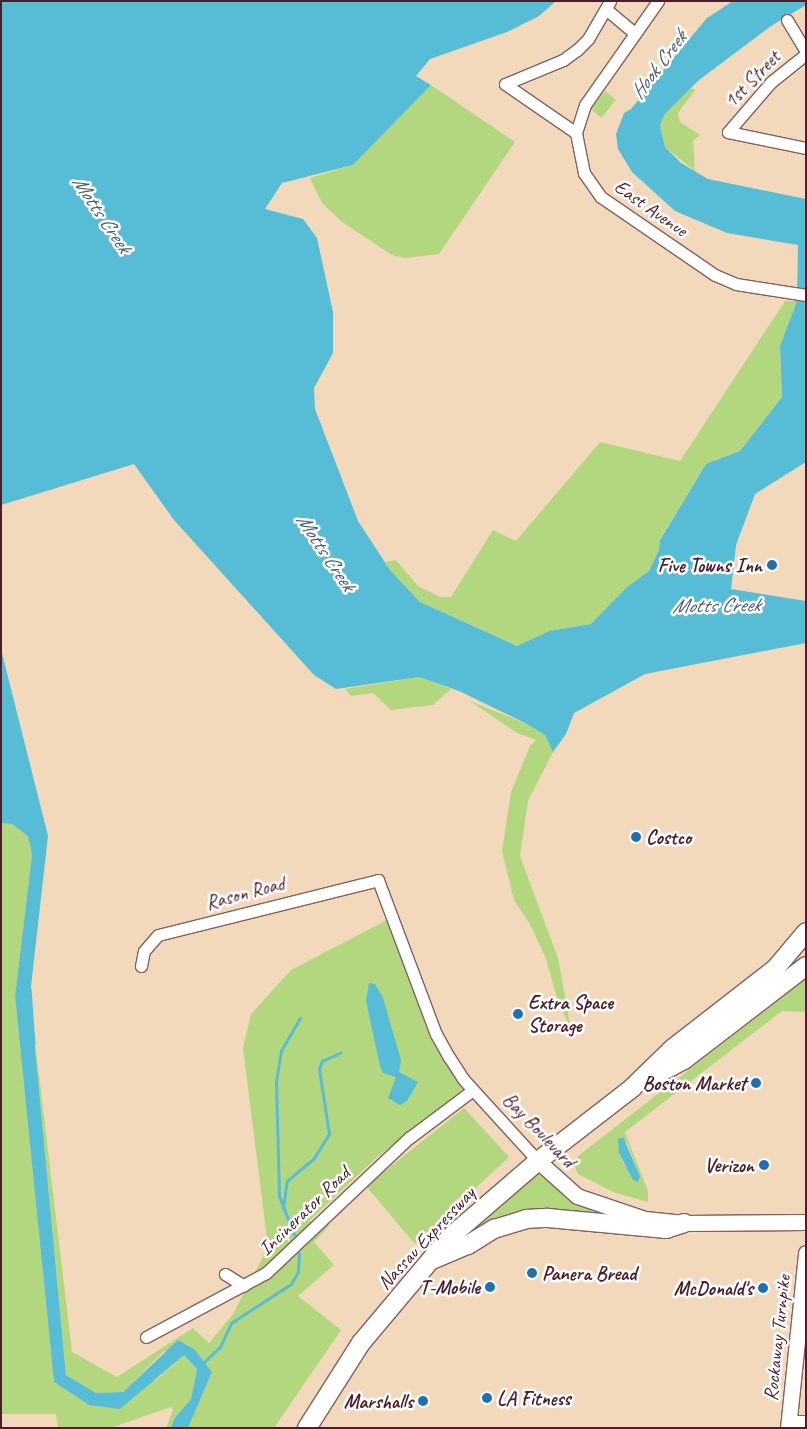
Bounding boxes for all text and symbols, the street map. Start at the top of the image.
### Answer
water label: Hook Creek [624,26,692,104]
street label: 1st Street [719,45,785,113]
water label: Motts Creek [67,171,137,257]
street label: East Avenue [610,174,692,242]
water label: Motts Creek [291,509,361,595]
place label: Five Towns Inn [658,553,762,577]
marker: Five Towns Inn [766,559,778,571]
water label: Motts Creek [672,592,760,618]
place label: Costco [646,825,691,849]
marker: Costco [630,831,642,843]
street label: Rason Road [203,871,287,915]
place label: Extra Space Storage [528,990,614,1037]
marker: Extra Space Storage [512,1008,524,1020]
place label: Boston Market [642,1071,746,1095]
marker: Boston Market [750,1077,762,1089]
street label: Bay Boulevard [497,1087,581,1173]
place label: Verizon [704,1153,754,1177]
marker: Verizon [758,1159,770,1171]
street label: Incinerator Road [253,1162,355,1260]
street label: Nassau Expressway [372,1181,480,1295]
place label: Panera Bread [542,1261,636,1285]
marker: Panera Bread [526,1267,538,1279]
street label: Rockaway Turnpike [758,1274,796,1402]
place label: T-Mobile [419,1275,480,1299]
place label: McDonald's [674,1276,753,1300]
marker: T-Mobile [484,1281,496,1293]
marker: McDonald's [757,1282,769,1294]
place label: LA Fitness [497,1386,570,1410]
place label: Marshalls [344,1389,413,1413]
marker: LA Fitness [481,1392,493,1404]
marker: Marshalls [417,1395,429,1407]

